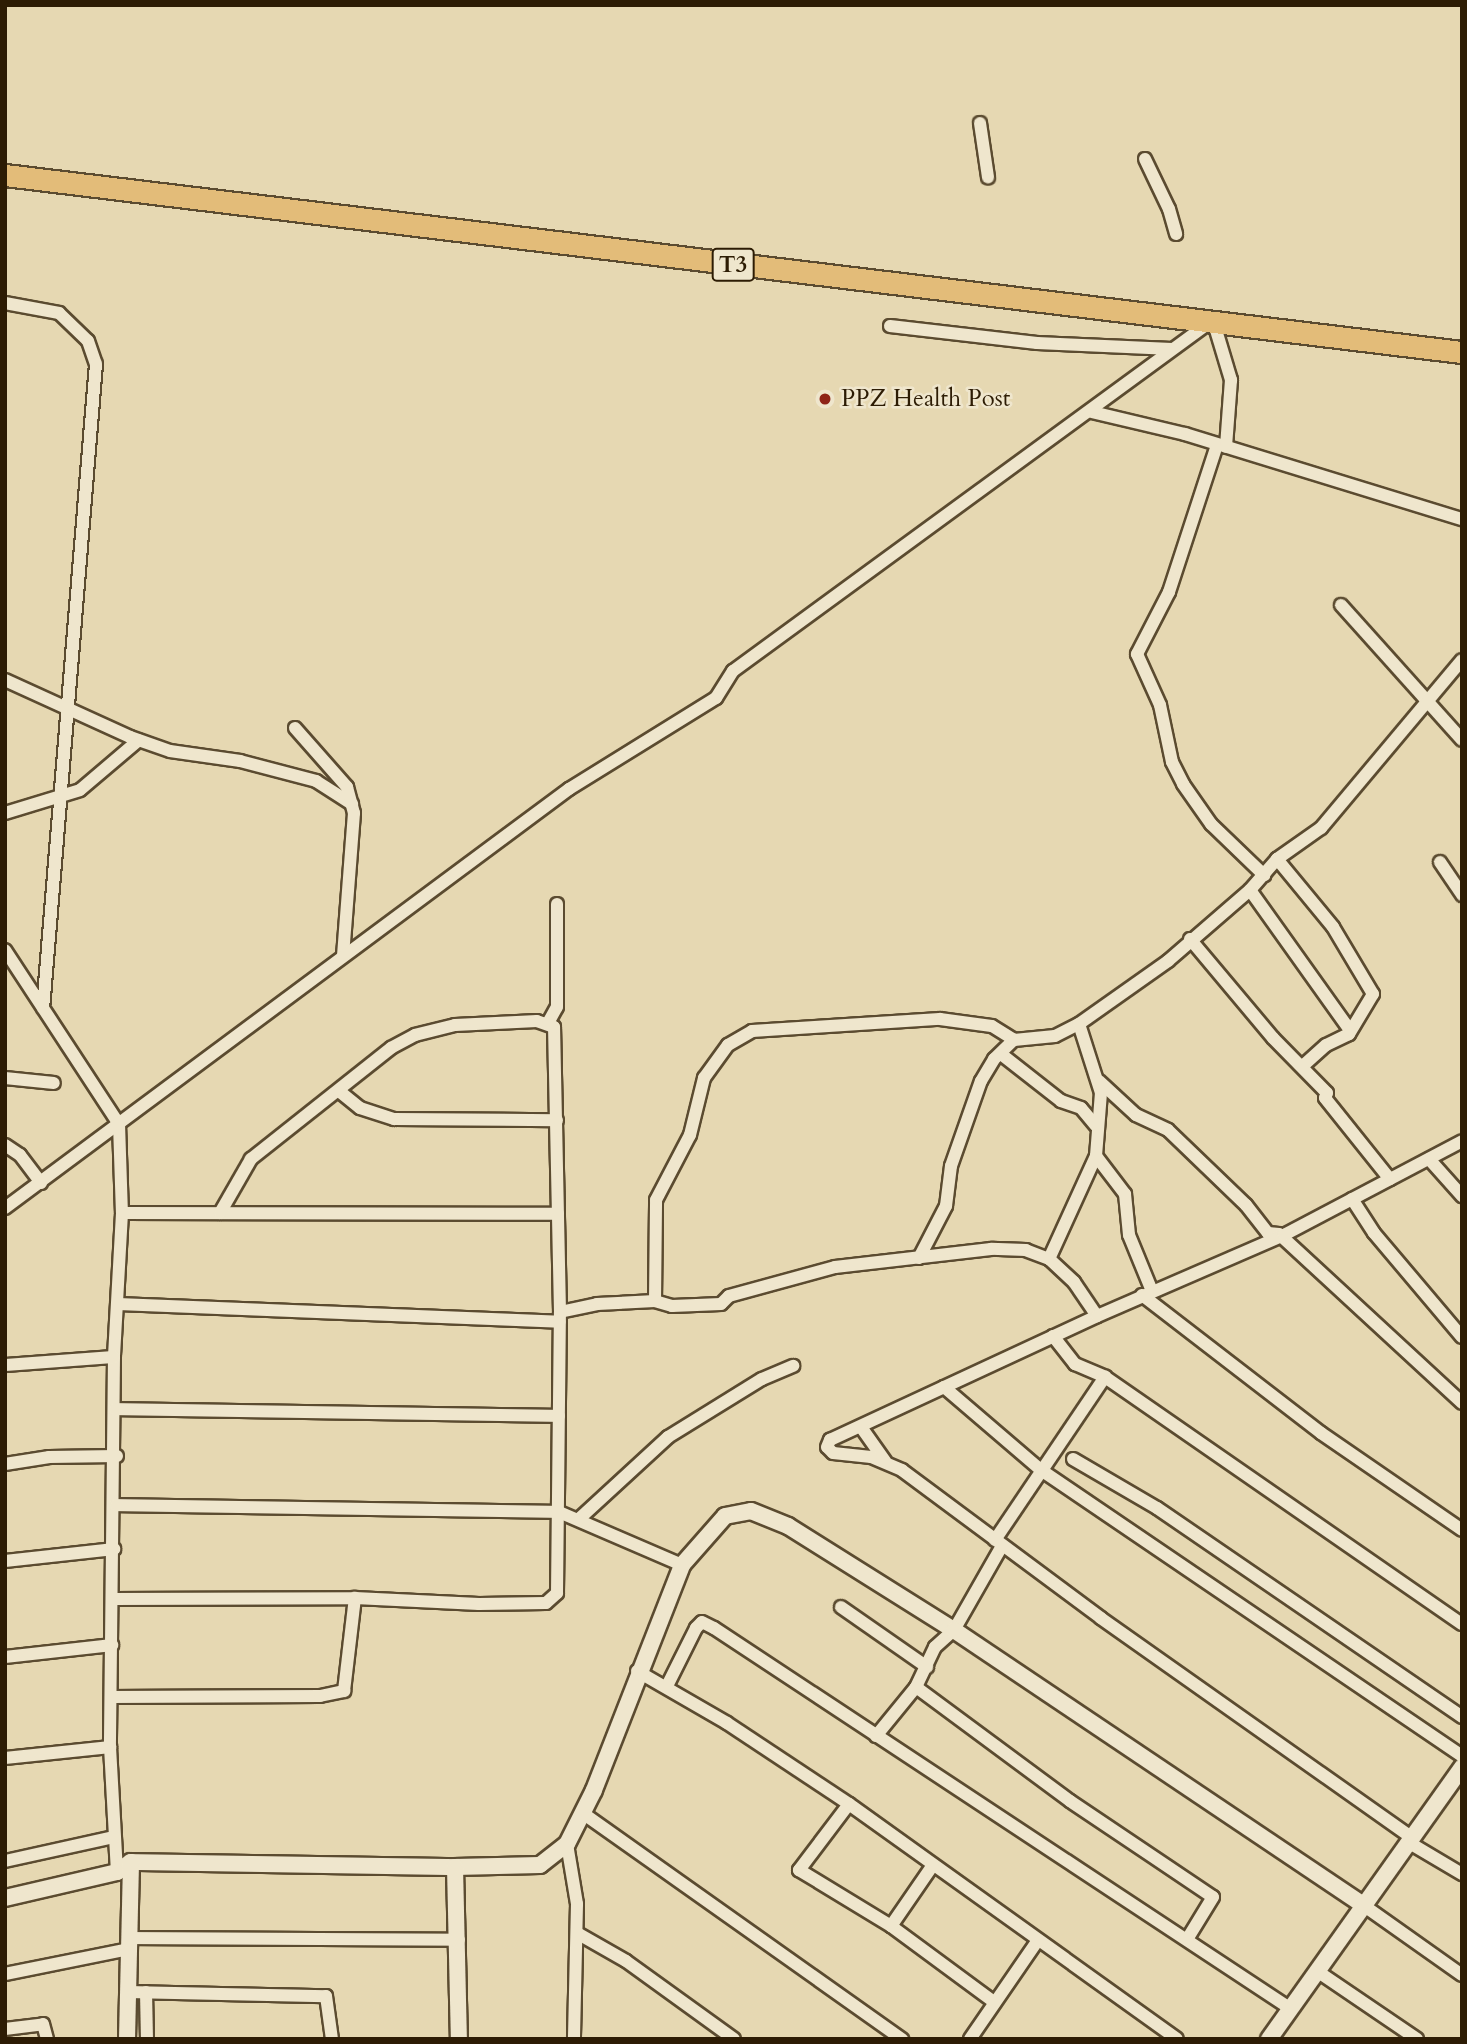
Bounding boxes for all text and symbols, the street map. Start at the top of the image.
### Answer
road number: T3 [710,246,756,284]
place label: PPZ Health Post [841,385,1010,413]
marker: PPZ Health Post [815,389,835,409]

